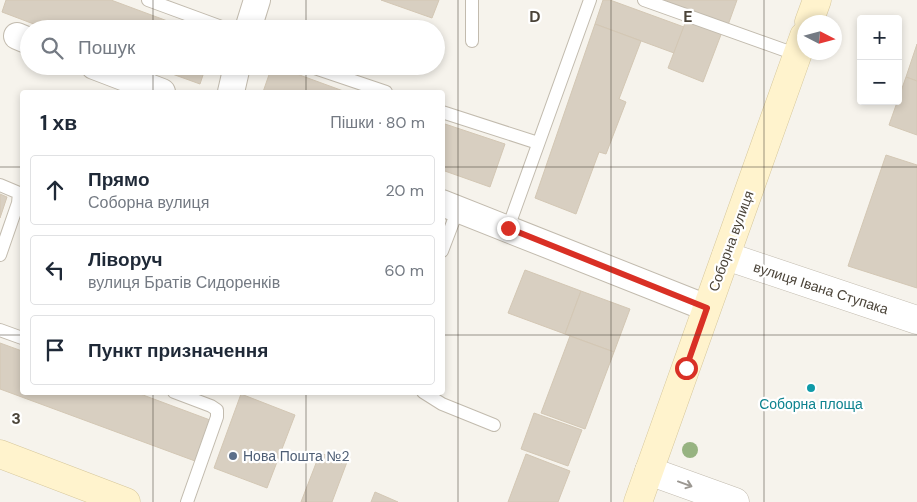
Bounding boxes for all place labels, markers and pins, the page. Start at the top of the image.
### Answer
marker: Соборна площа [805,382,817,394]
place label: Соборна площа [759,395,863,413]
place label: Нова Пошта №2 [243,447,350,465]
marker: Нова Пошта №2 [227,450,239,462]

